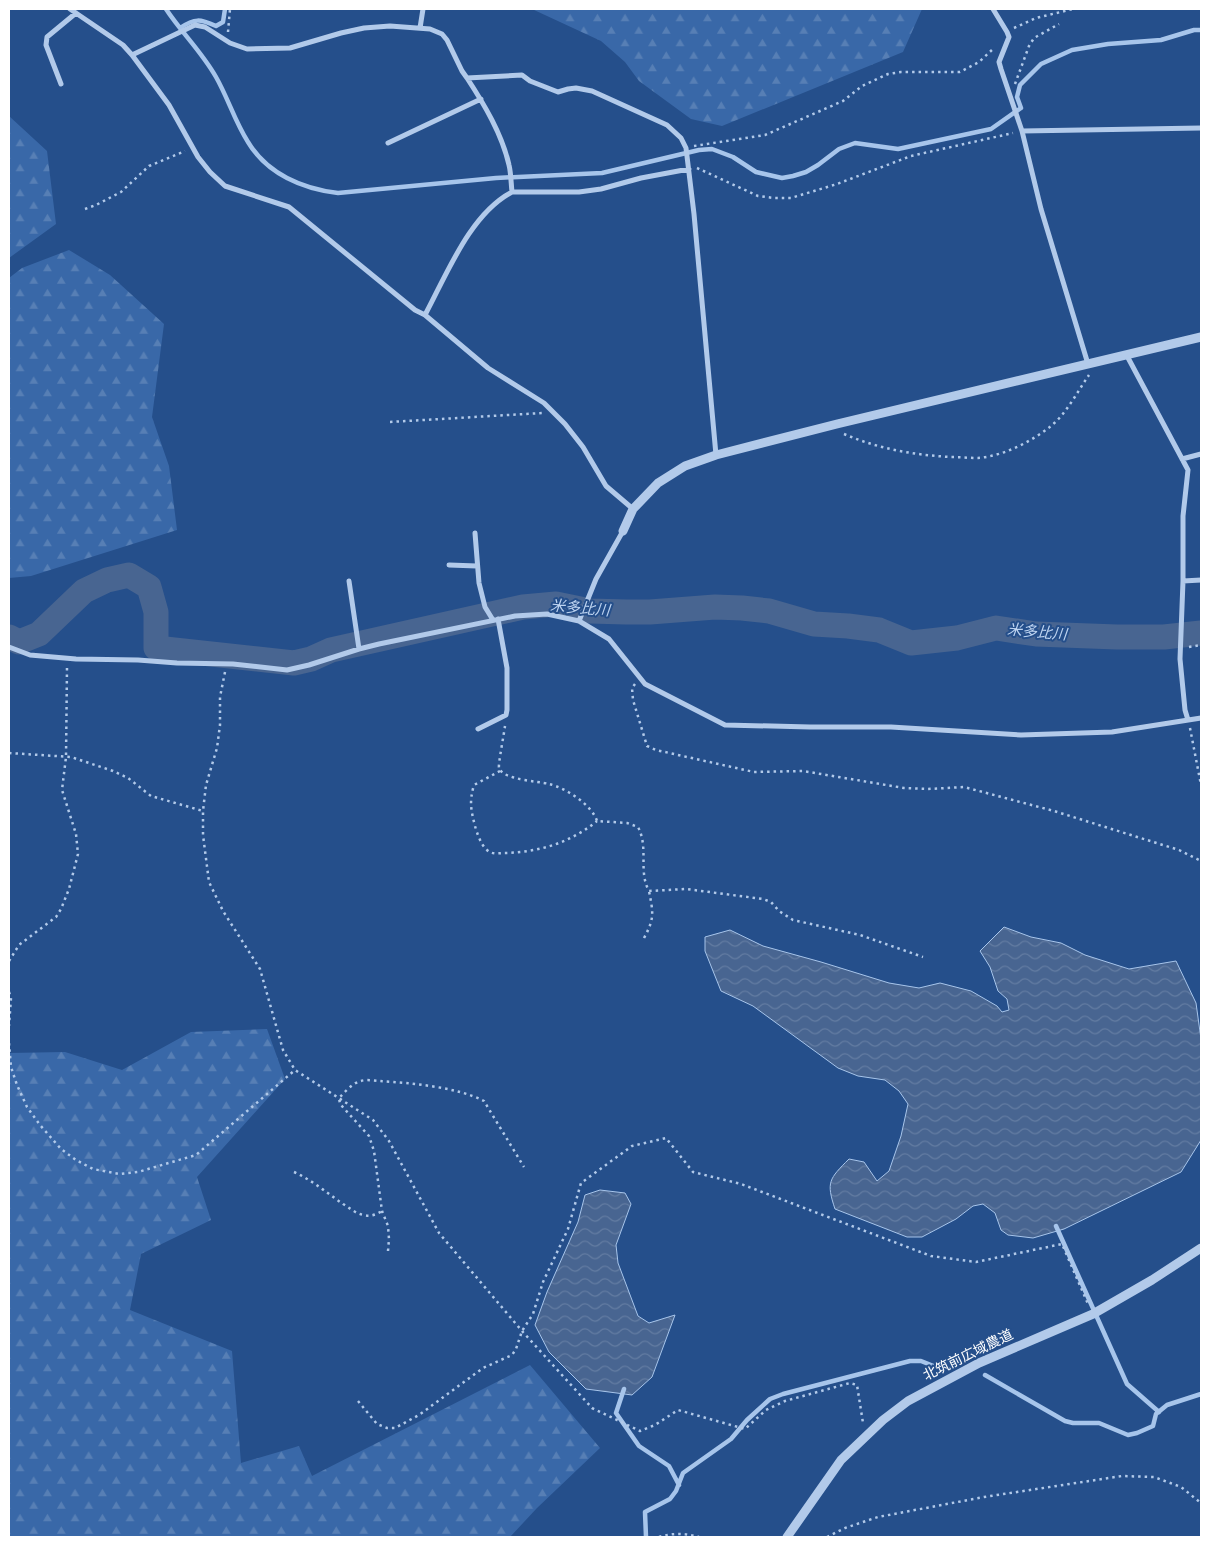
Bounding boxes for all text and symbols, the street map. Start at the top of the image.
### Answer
water label: 米多比川 [549,595,613,621]
water label: 米多比川 [1006,619,1070,645]
street label: 北筑前広域農道 [920,1325,1016,1385]

